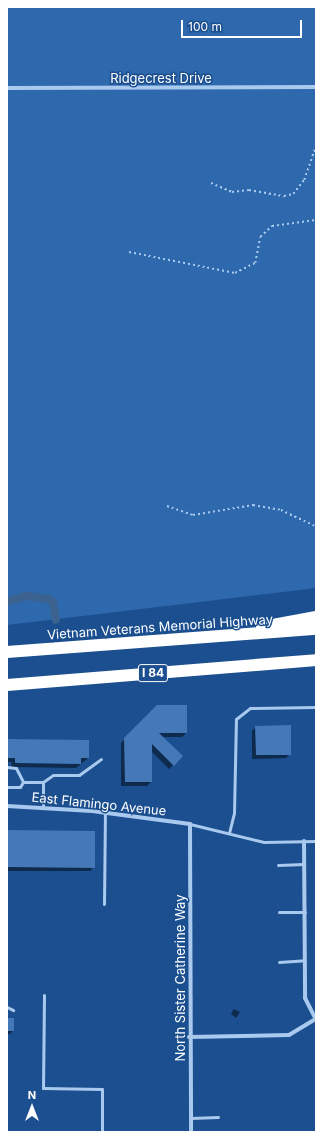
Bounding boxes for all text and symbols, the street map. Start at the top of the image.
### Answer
scale bar [183,12,304,38]
text: 100 m [188,19,222,34]
street label: Ridgecrest Drive [110,70,212,86]
street label: Vietnam Veterans Memorial Highway [47,611,273,643]
road number: I 84 [137,663,169,683]
street label: East Flamingo Avenue [31,789,167,819]
street label: North Sister Catherine Way [172,895,188,1061]
north arrow [12,1087,52,1127]
text: N [28,1088,36,1102]

